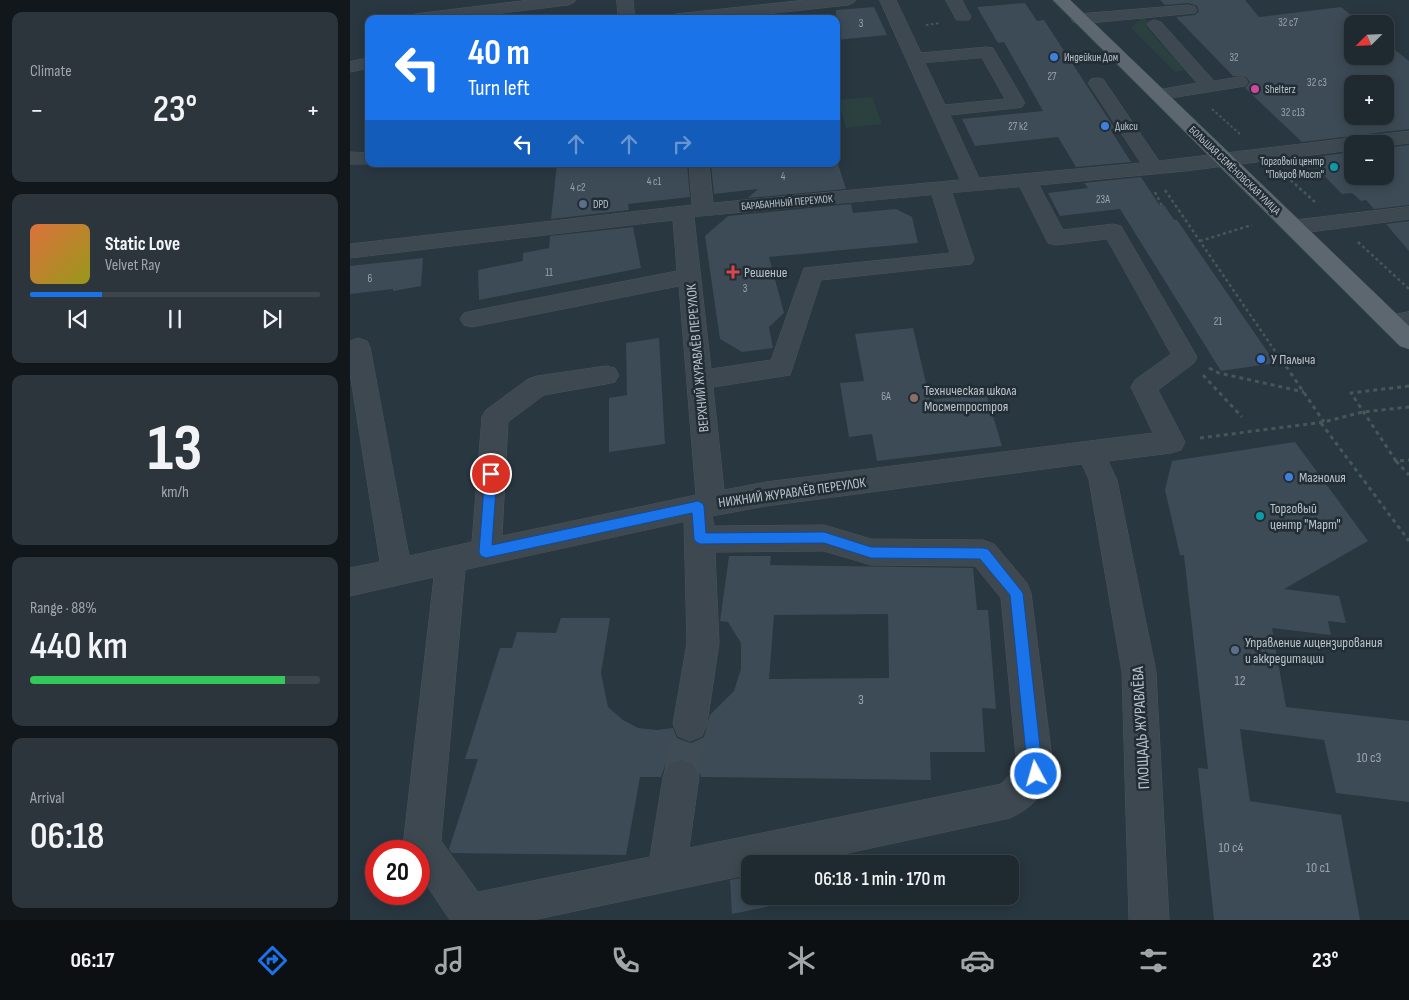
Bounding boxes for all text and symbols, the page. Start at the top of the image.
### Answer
north arrow [1344,15,1394,65]
map controls [1344,15,1394,185]
house number: 32 c7 [1278,16,1298,29]
house number: 3 [859,17,864,30]
text: 40 m [468,32,530,75]
icon: left [385,35,450,100]
marker: Индейкин Дом [1048,51,1060,63]
place label: Индейкин Дом [1064,51,1118,64]
house number: 32 [1229,51,1239,64]
text: Climate [30,62,72,81]
house number: 27 [1048,70,1057,83]
text: Turn left [468,75,530,102]
button: + [1344,75,1394,125]
house number: 32 с3 [1307,76,1327,89]
marker: Shelterz [1249,83,1261,95]
place label: Shelterz [1265,83,1296,96]
text: 23° [153,87,197,132]
text: − [30,94,44,127]
text: + [306,94,320,127]
house number: 32 с13 [1281,106,1305,119]
house number: 27 к2 [1008,120,1028,133]
marker: Дикси [1099,120,1111,132]
place label: Дикси [1115,120,1138,133]
street label: БОЛЬШАЯ СЕМЁНОВСКАЯ УЛИЦА [1186,123,1283,218]
icon: left [509,130,537,158]
icon: ahead [562,130,590,158]
icon: ahead [615,130,643,158]
icon: right [668,130,696,158]
button: − [1344,135,1394,185]
place label: Торговый центр "Покров Мост" [1260,155,1324,181]
marker: Торговый центр "Покров Мост" [1328,161,1340,173]
house number: 4 [781,170,786,183]
house number: 4 с1 [647,175,661,188]
house number: 4 с2 [570,181,586,194]
street label: БАРАБАННЫЙ ПЕРЕУЛОК [741,191,833,213]
house number: 23А [1096,193,1110,206]
marker: DPD [577,198,589,210]
place label: DPD [593,198,608,211]
text: Static Love [105,233,180,256]
text: Velvet Ray [105,256,160,275]
place label: Решение [744,264,787,281]
marker: Решение [726,265,740,279]
house number: 11 [545,266,553,279]
house number: 6 [368,272,373,285]
street label: ВЕРХНИЙ ЖУРАВЛЁВ ПЕРЕУЛОК [682,282,712,433]
house number: 3 [743,282,748,295]
icon: previous [64,305,92,333]
icon: pause [161,305,189,333]
icon: next [258,305,286,333]
house number: 21 [1214,315,1222,328]
place label: У Палыча [1271,351,1316,368]
marker: У Палыча [1255,353,1267,365]
place label: Техническая школа Мосметростроя [924,382,1017,415]
house number: 6А [881,390,891,403]
marker: Техническая школа Мосметростроя [908,392,920,404]
text: 13 [148,411,202,489]
pin [470,453,512,495]
icon: arrive [477,460,505,488]
place label: Магнолия [1299,469,1346,486]
marker: Магнолия [1283,471,1295,483]
street label: НИЖНИЙ ЖУРАВЛЁВ ПЕРЕУЛОК [717,474,868,511]
text: km/h [161,483,189,502]
place label: Торговый центр "Март" [1270,500,1341,533]
marker: Торговый центр "Март" [1254,510,1266,522]
text: Range · 88% [30,599,97,618]
text: 440 km [30,624,128,669]
place label: Управление лицензирования и аккредитации [1245,634,1382,667]
marker: Управление лицензирования и аккредитации [1229,644,1241,656]
street label: ПЛОЩАДЬ ЖУРАВЛЁВА [1129,666,1154,790]
house number: 12 [1235,672,1246,689]
house number: 3 [858,691,864,708]
position arrow [1009,747,1061,799]
house number: 10 с3 [1357,749,1382,766]
text: Arrival [30,789,64,808]
text: 06:18 [30,814,105,859]
house number: 10 с4 [1219,839,1244,856]
speed limit sign: 20 [365,840,430,905]
house number: 10 с1 [1306,859,1330,876]
text: 06:18 · 1 min · 170 m [814,868,946,891]
icon: directions [255,943,290,978]
icon: music [432,943,467,978]
icon: phone [608,943,643,978]
icon: climate [784,943,819,978]
icon: car [960,943,995,978]
icon: filters [1136,943,1171,978]
text: 06:17 [71,947,114,974]
text: 23° [1312,947,1338,974]

